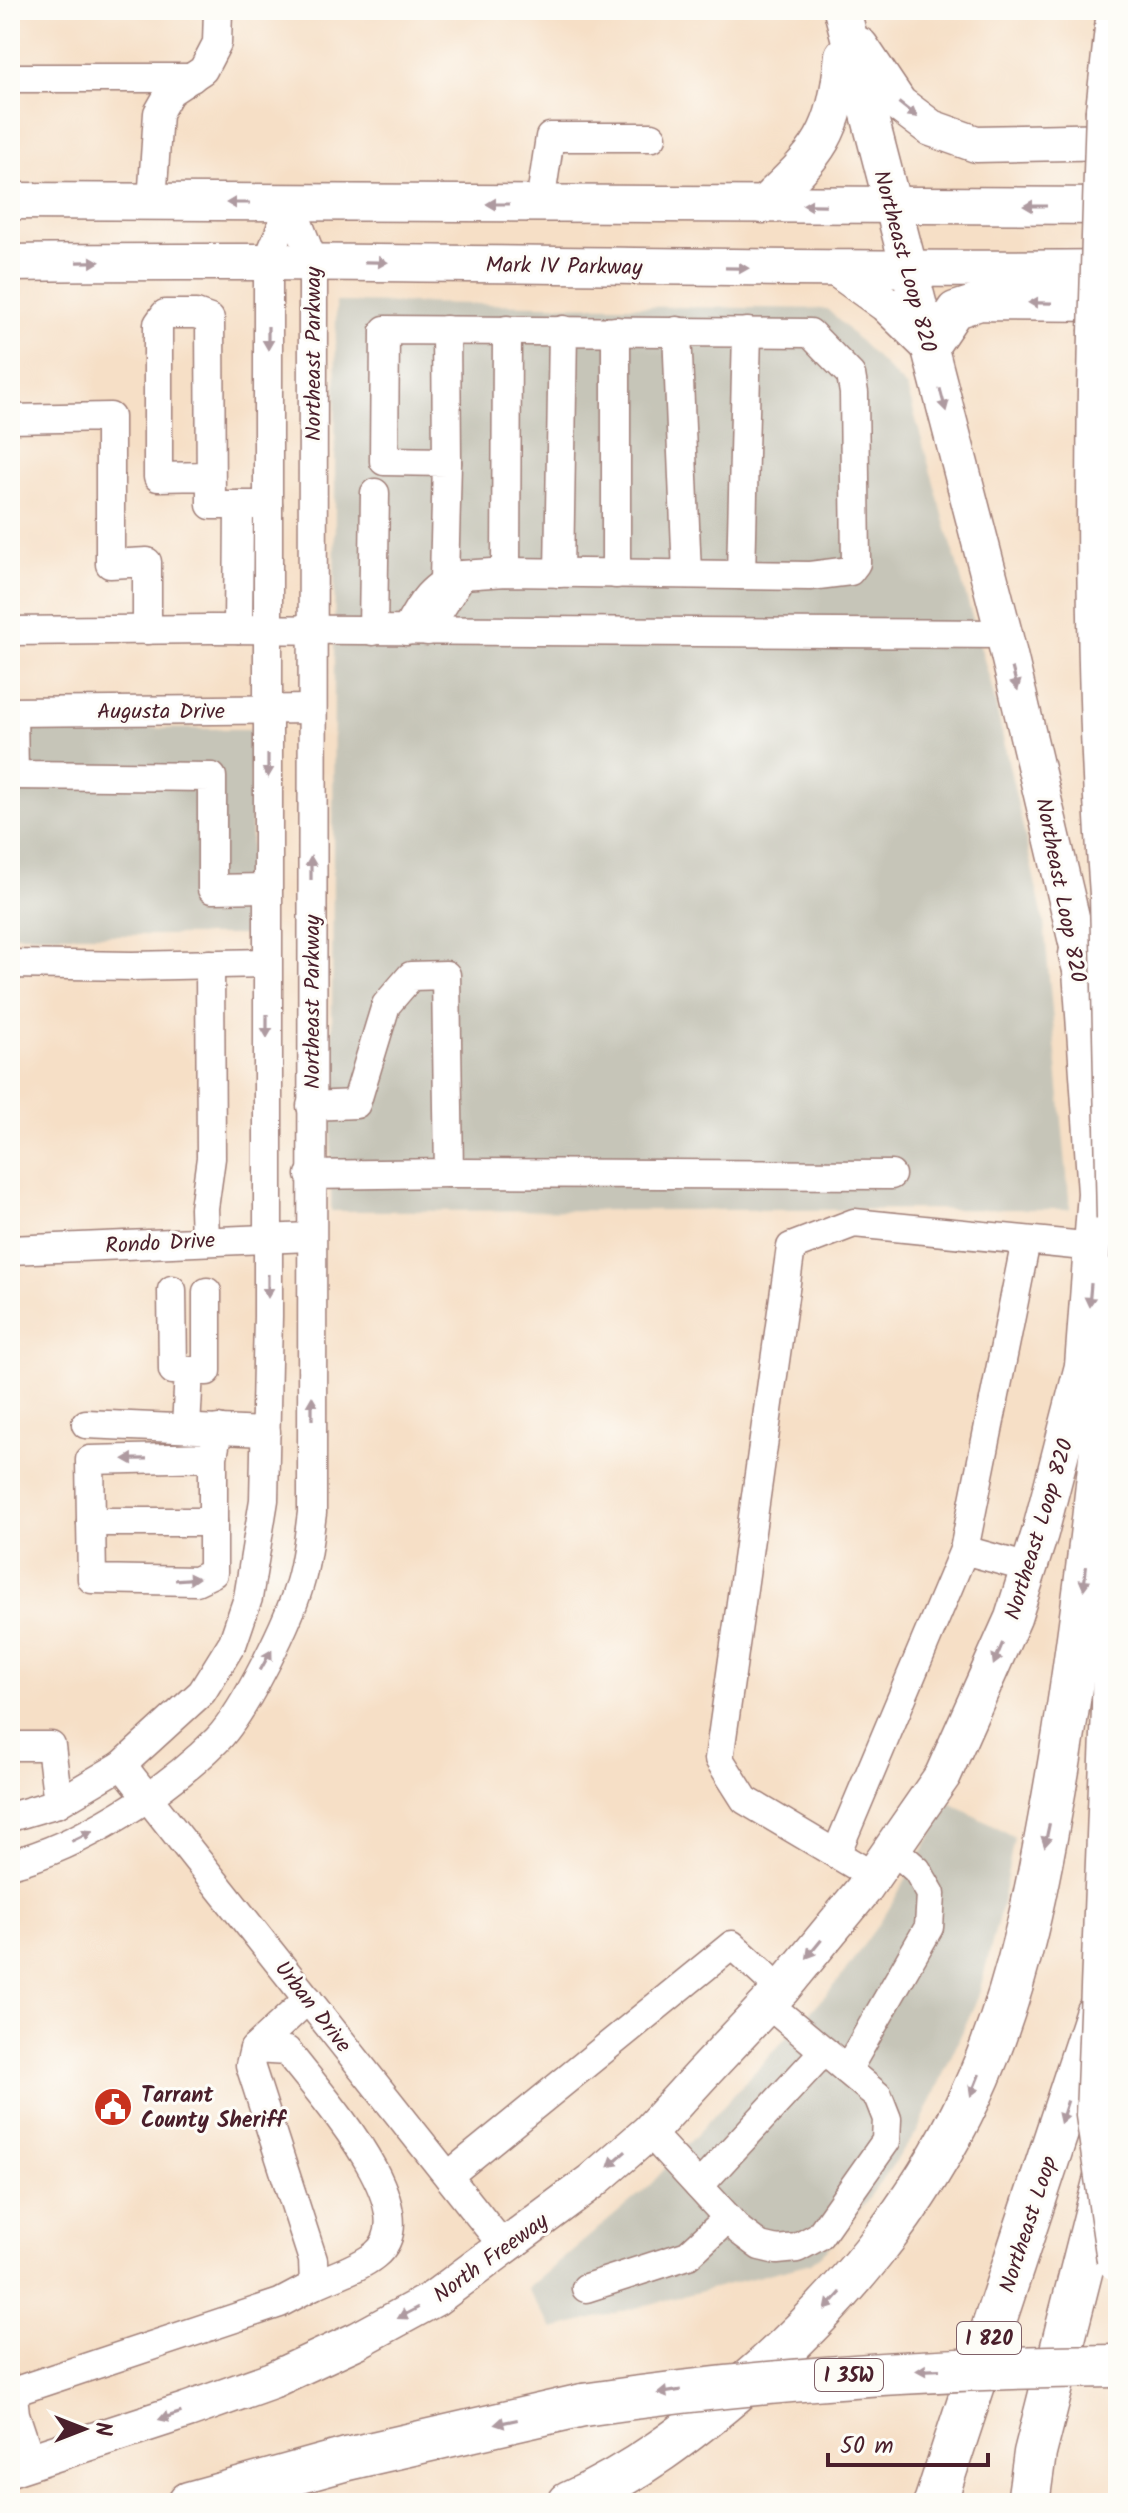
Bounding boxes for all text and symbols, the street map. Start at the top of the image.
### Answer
one-way arrow [898,102,918,118]
street label: Northeast Loop 820 [862,166,945,357]
one-way arrow [225,197,250,209]
one-way arrow [485,198,510,210]
one-way arrow [801,199,826,211]
one-way arrow [1022,200,1047,212]
street label: Mark IV Parkway [485,249,643,286]
one-way arrow [364,255,389,268]
one-way arrow [76,256,101,268]
one-way arrow [725,261,750,274]
street label: Northeast Parkway [297,266,332,441]
one-way arrow [1027,297,1052,309]
one-way arrow [262,326,274,351]
one-way arrow [938,388,950,413]
one-way arrow [1009,667,1022,692]
street label: Augusta Drive [97,695,225,730]
one-way arrow [262,754,274,779]
street label: Northeast Loop 820 [1024,795,1095,986]
one-way arrow [305,855,317,880]
street label: Northeast Parkway [296,914,331,1089]
one-way arrow [260,1014,273,1039]
street label: Rondo Drive [104,1224,216,1265]
one-way arrow [262,1274,274,1299]
one-way arrow [1083,1283,1096,1308]
one-way arrow [305,1395,318,1420]
street label: Northeast Loop 820 [996,1435,1085,1625]
one-way arrow [122,1452,147,1465]
one-way arrow [1079,1566,1092,1591]
one-way arrow [175,1572,200,1585]
one-way arrow [991,1642,1004,1666]
one-way arrow [260,1648,273,1671]
one-way arrow [1040,1823,1053,1848]
one-way arrow [71,1829,94,1843]
one-way arrow [806,1939,823,1959]
street label: Urban Drive [265,1954,359,2061]
one-way arrow [968,2073,981,2097]
place label: Tarrant County Sheriff [141,2079,288,2139]
public building icon: Tarrant County Sheriff [92,2086,134,2128]
one-way arrow [1057,2100,1069,2124]
one-way arrow [608,2150,628,2167]
street label: Northeast Loop [991,2151,1068,2298]
street label: North Freeway [426,2205,557,2313]
one-way arrow [825,2291,842,2311]
one-way arrow [397,2306,420,2319]
road number: I 820 [957,2322,1021,2354]
road number: I 35W [815,2359,883,2391]
one-way arrow [915,2363,940,2376]
one-way arrow [656,2387,681,2399]
north arrow [44,2389,124,2469]
one-way arrow [158,2411,182,2423]
one-way arrow [494,2416,519,2429]
scale bar [828,2417,988,2467]
text: N [84,2422,119,2436]
text: 50 m [840,2427,894,2466]

